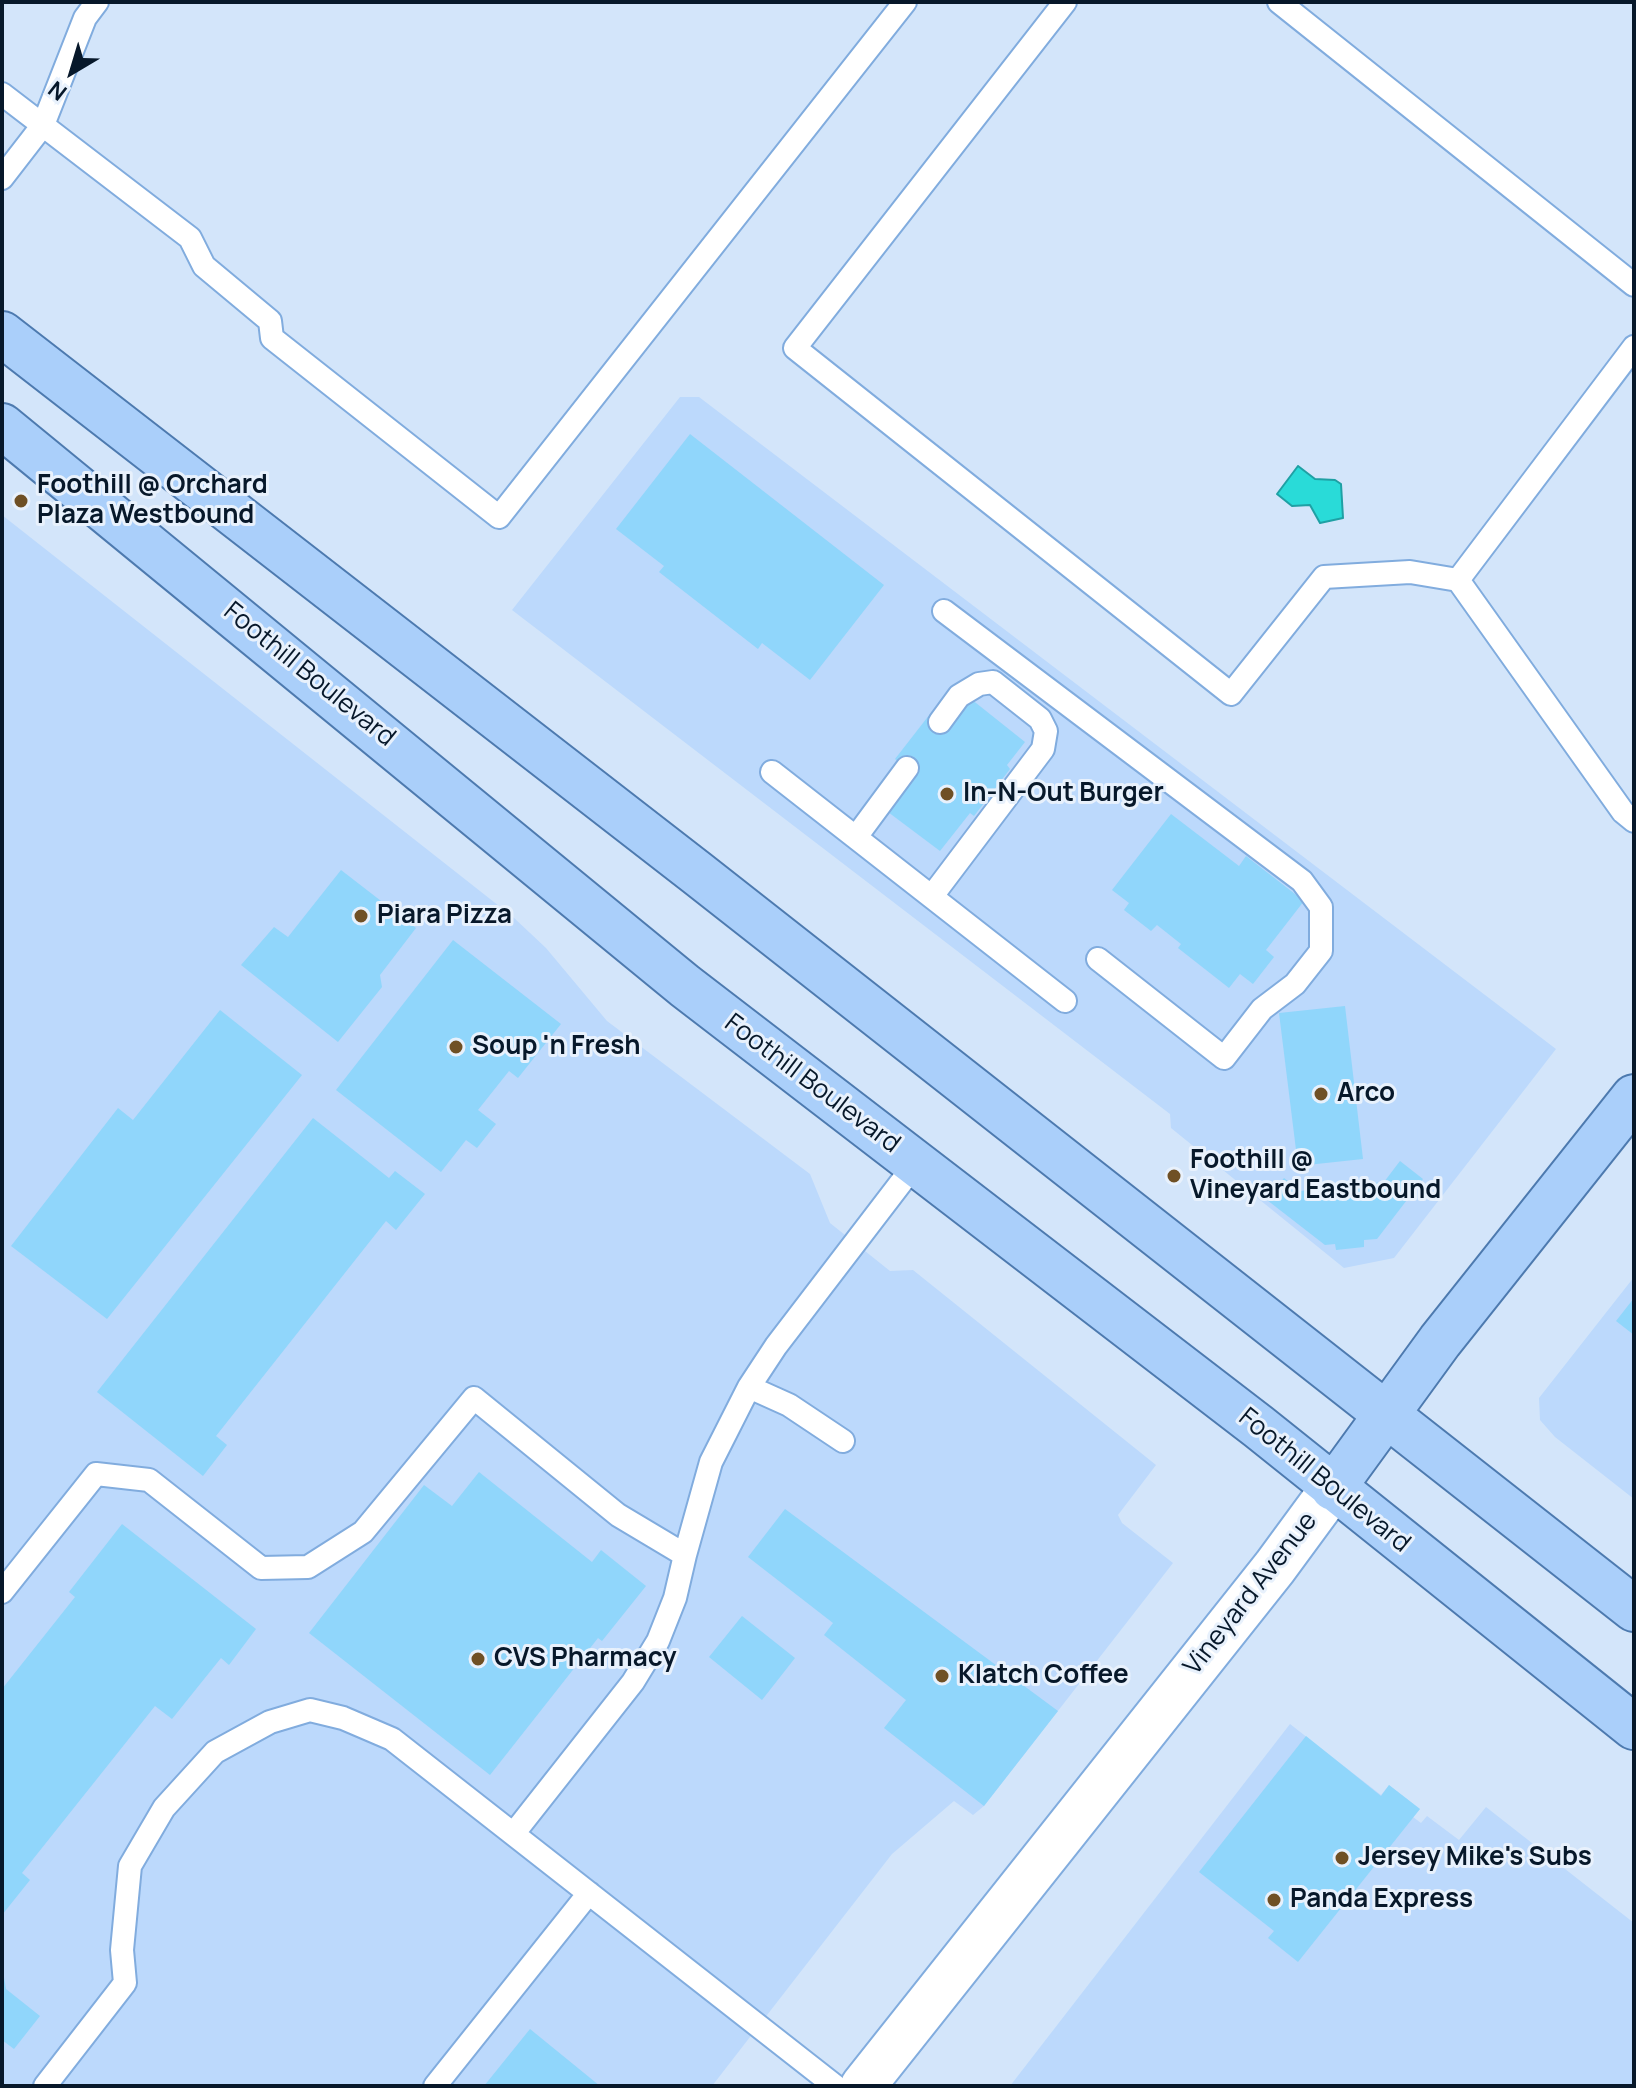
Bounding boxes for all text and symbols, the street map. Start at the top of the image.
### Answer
north arrow [32,32,112,112]
text: N [42,74,73,108]
place label: Foothill @ Orchard Plaza Westbound [37,470,268,532]
marker: Foothill @ Orchard Plaza Westbound [12,492,30,510]
street label: Foothill Boulevard [217,596,401,754]
place label: In-N-Out Burger [963,778,1164,810]
marker: In-N-Out Burger [938,785,956,803]
place label: Piara Pizza [377,900,512,932]
marker: Piara Pizza [352,907,370,925]
street label: Foothill Boulevard [718,1008,906,1160]
place label: Soup 'n Fresh [472,1031,641,1063]
marker: Soup 'n Fresh [447,1038,465,1056]
place label: Arco [1337,1078,1395,1110]
marker: Arco [1312,1085,1330,1103]
place label: Foothill @ Vineyard Eastbound [1190,1145,1441,1206]
marker: Foothill @ Vineyard Eastbound [1165,1167,1183,1185]
street label: Foothill Boulevard [1232,1402,1416,1560]
street label: Vineyard Avenue [1178,1506,1324,1682]
place label: CVS Pharmacy [494,1643,677,1675]
marker: CVS Pharmacy [469,1650,487,1668]
place label: Klatch Coffee [958,1660,1129,1692]
marker: Klatch Coffee [933,1667,951,1685]
place label: Jersey Mike's Subs [1358,1842,1592,1874]
marker: Jersey Mike's Subs [1333,1849,1351,1867]
place label: Panda Express [1290,1884,1473,1916]
marker: Panda Express [1265,1891,1283,1909]

